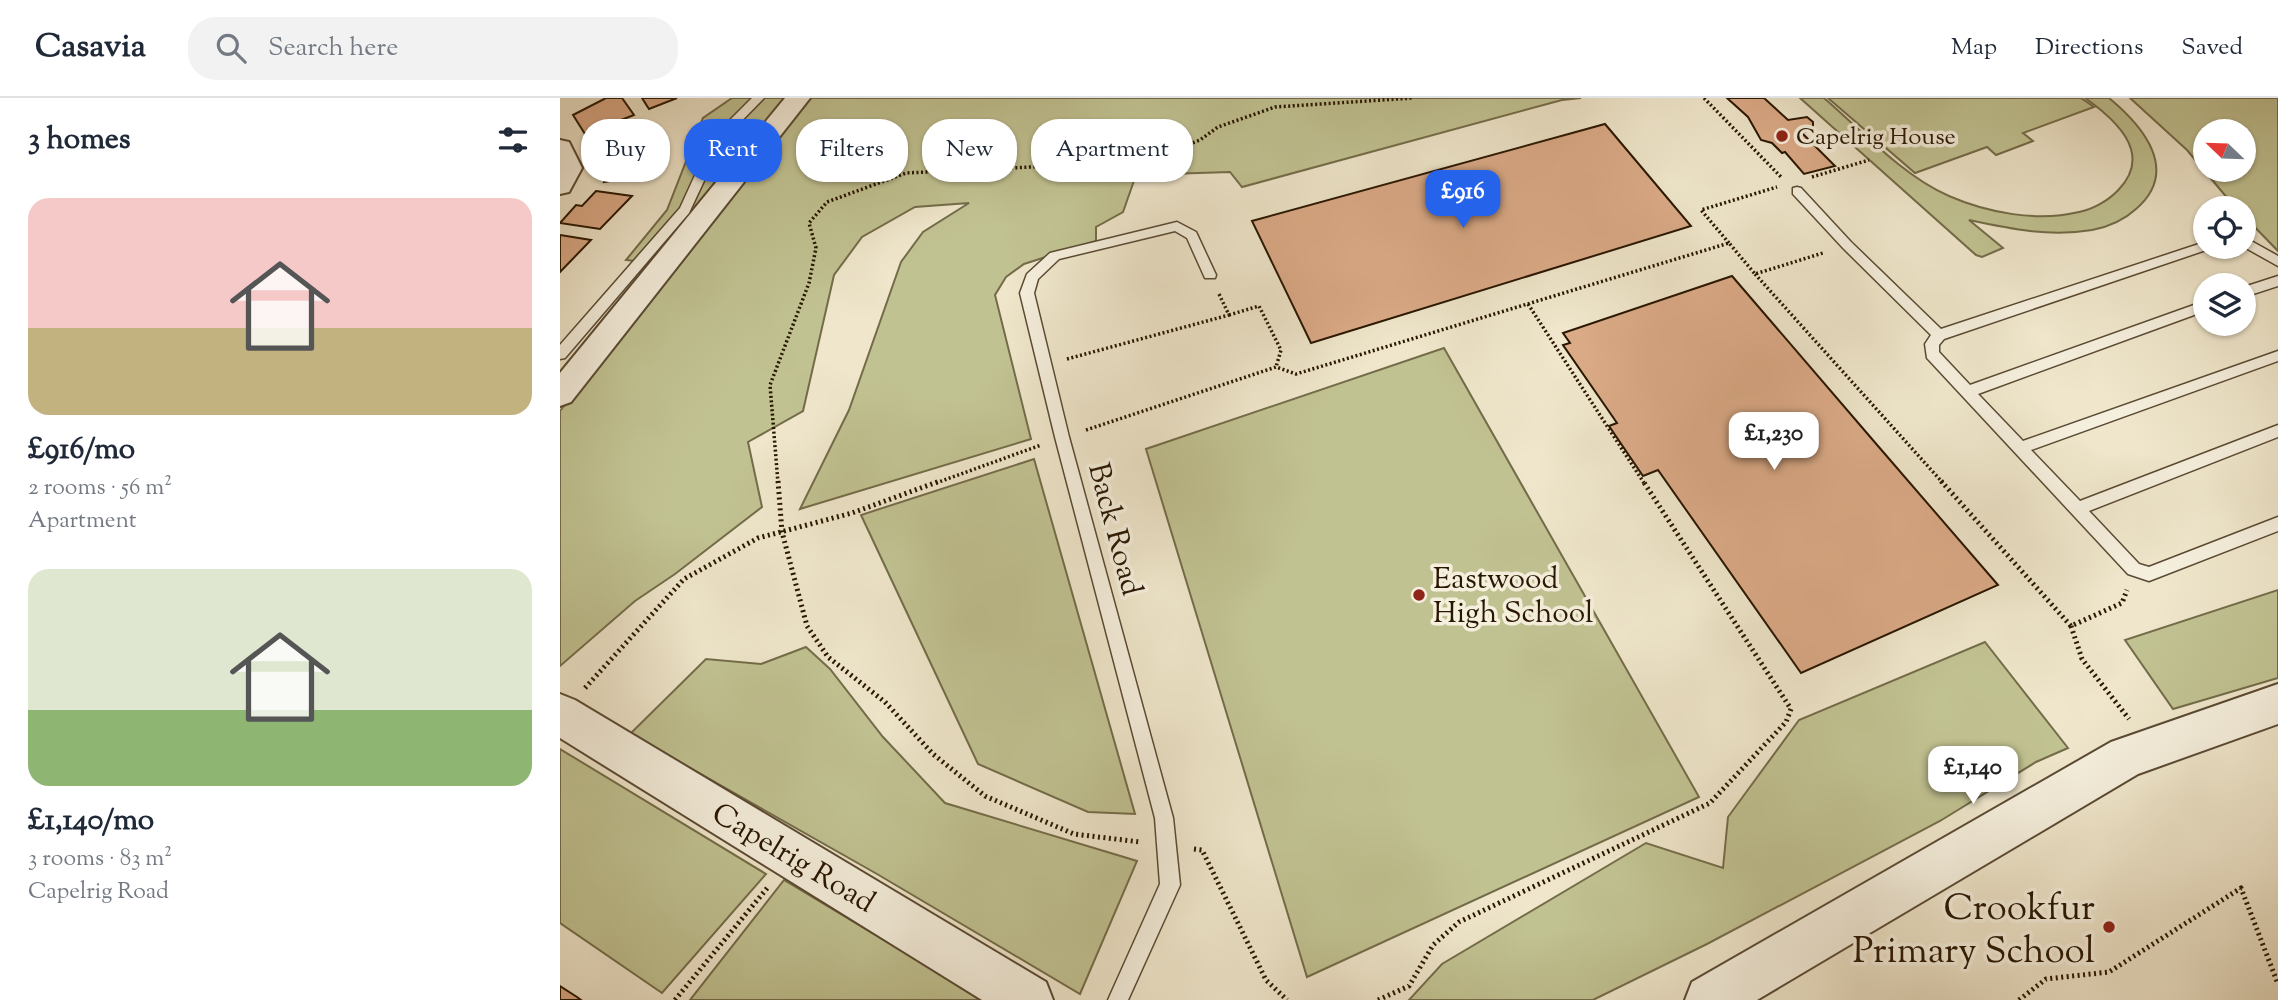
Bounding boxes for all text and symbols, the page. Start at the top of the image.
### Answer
search box [188,17,678,80]
text: Casavia [35,24,146,72]
icon: search [212,29,250,67]
text: Search here [268,30,398,67]
text: Map [1951,31,1997,65]
text: Directions [2035,31,2143,65]
text: Saved [2181,31,2243,65]
text: 3 homes [28,119,131,162]
chip: Buy [581,119,670,182]
chip: Rent [684,119,782,182]
chip: Filters [796,119,908,182]
chip: New [922,119,1017,182]
chip: Apartment [1031,119,1193,182]
north arrow [2193,119,2256,182]
map controls [2193,119,2256,336]
icon: filters [494,121,532,159]
place label: Capelrig House [1796,121,1956,155]
marker: Capelrig House [1774,128,1790,144]
pin: £916 [1422,170,1504,230]
text: £916 [1441,176,1485,209]
button: locate [2193,196,2256,259]
icon: home [217,243,343,369]
button: layers [2193,273,2256,336]
pin: £1,230 [1717,412,1831,472]
text: £1,230 [1745,418,1803,451]
text: £916/mo [28,429,135,472]
street label: Back Road [1075,458,1152,601]
text: 2 rooms · 56 m² [28,472,172,505]
text: Apartment [28,505,137,538]
place label: Eastwood High School [1433,559,1593,636]
marker: Eastwood High School [1411,587,1427,603]
icon: home [217,614,343,740]
pin: £1,140 [1916,746,2030,806]
text: £1,140 [1944,752,2002,785]
street label: Capelrig Road [703,793,883,925]
text: £1,140/mo [28,800,154,843]
text: 3 rooms · 83 m² [28,843,172,876]
text: Capelrig Road [28,876,169,909]
place label: Crookfur Primary School [1852,883,2095,980]
marker: Crookfur Primary School [2101,919,2117,935]

